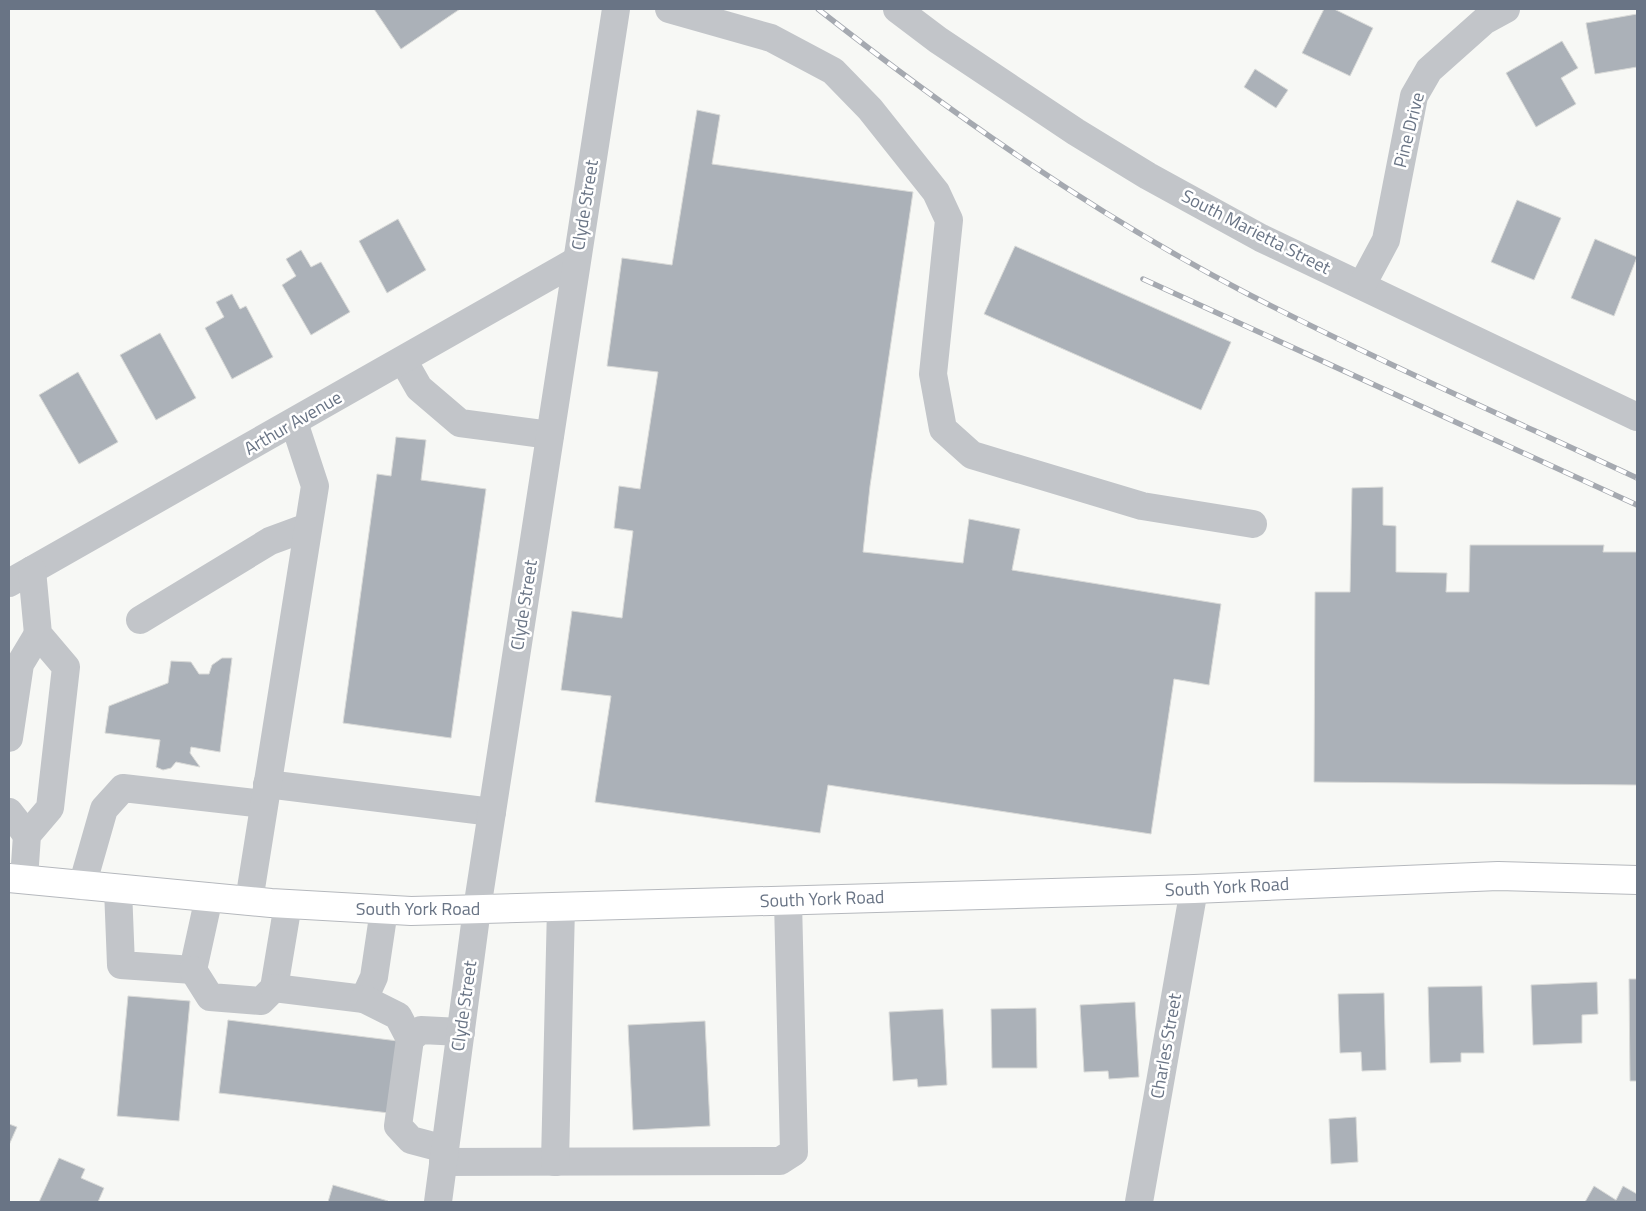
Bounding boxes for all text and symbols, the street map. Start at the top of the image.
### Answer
street label: Pine Drive [1386,89,1431,170]
street label: Clyde Street [564,157,605,252]
street label: South Marietta Street [1177,182,1336,281]
street label: Arthur Avenue [239,384,347,462]
street label: Clyde Street [503,557,544,652]
street label: South York Road [1164,870,1290,903]
street label: South York Road [759,883,885,914]
street label: South York Road [356,895,480,922]
street label: Clyde Street [444,958,483,1053]
street label: Charles Street [1143,990,1188,1101]

